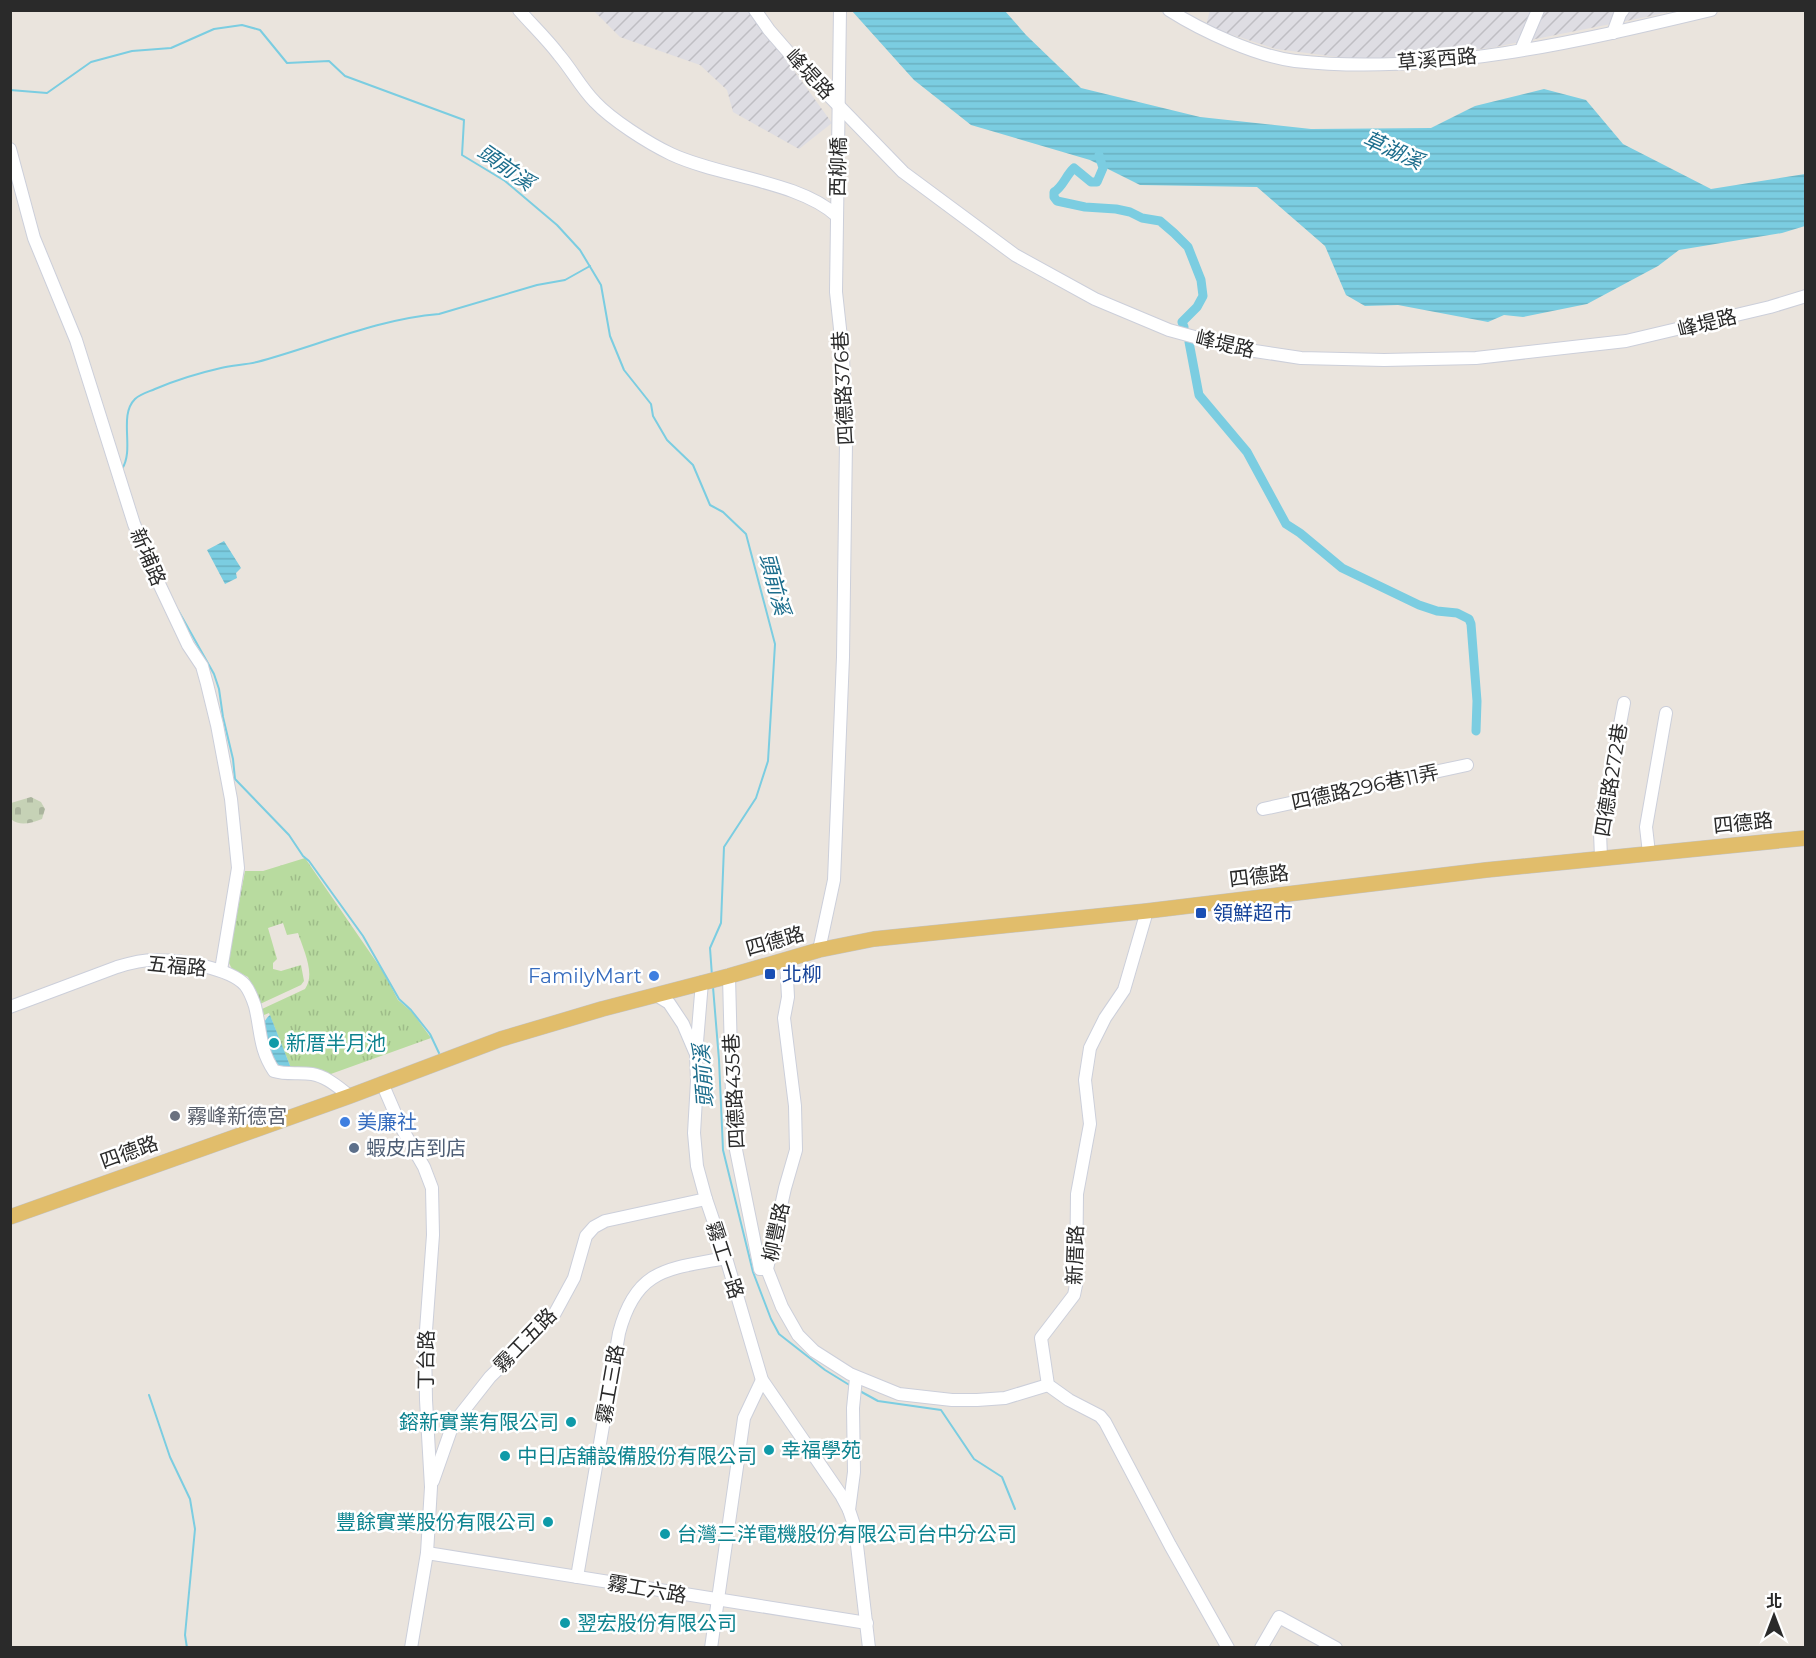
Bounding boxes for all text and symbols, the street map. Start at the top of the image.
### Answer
street label: 峰堤路 [781,44,839,104]
street label: 草溪西路 [1396,44,1478,74]
water label: 草湖溪 [1359,126,1430,175]
street label: 西柳橋 [825,137,851,197]
water label: 頭前溪 [473,139,541,197]
street label: 峰堤路 [1675,304,1739,342]
street label: 峰堤路 [1193,326,1257,362]
street label: 四德路376巷 [828,330,858,446]
street label: 新埔路 [125,525,171,589]
water label: 頭前溪 [755,550,796,621]
street label: 四德路272巷 [1590,722,1632,838]
street label: 四德路296巷11弄 [1289,760,1441,814]
street label: 四德路 [1712,808,1774,838]
street label: 四德路 [1228,860,1290,892]
place label: 領鮮超市 [1213,901,1293,925]
marker: 領鮮超市 [1194,906,1208,920]
street label: 四德路 [743,921,807,961]
street label: 五福路 [146,951,208,981]
place label: 北柳 [782,962,822,986]
place label: FamilyMart [528,964,642,988]
marker: 北柳 [763,967,777,981]
marker: FamilyMart [647,969,661,983]
place label: 新厝半月池 [286,1031,386,1055]
street label: 四德路435巷 [719,1033,749,1149]
marker: 新厝半月池 [267,1036,281,1050]
water label: 頭前溪 [688,1041,718,1108]
place label: 霧峰新德宮 [187,1104,287,1128]
marker: 霧峰新德宮 [168,1109,182,1123]
place label: 美廉社 [357,1110,417,1134]
marker: 美廉社 [338,1115,352,1129]
street label: 四德路 [97,1130,161,1174]
place label: 蝦皮店到店 [366,1136,466,1160]
marker: 蝦皮店到店 [347,1141,361,1155]
street label: 柳豐路 [758,1200,794,1264]
street label: 霧工一路 [701,1218,749,1302]
street label: 新厝路 [1062,1225,1088,1285]
street label: 霧工五路 [489,1303,561,1377]
street label: 丁台路 [413,1330,439,1390]
street label: 霧工三路 [591,1343,629,1425]
place label: 鎔新實業有限公司 [399,1410,559,1434]
marker: 鎔新實業有限公司 [564,1415,578,1429]
place label: 幸福學苑 [781,1438,861,1462]
marker: 幸福學苑 [762,1443,776,1457]
place label: 中日店舖設備股份有限公司 [517,1444,757,1468]
marker: 中日店舖設備股份有限公司 [498,1449,512,1463]
place label: 豐餘實業股份有限公司 [336,1510,536,1534]
marker: 豐餘實業股份有限公司 [541,1515,555,1529]
place label: 台灣三洋電機股份有限公司台中分公司 [677,1522,1017,1546]
marker: 台灣三洋電機股份有限公司台中分公司 [658,1527,672,1541]
street label: 霧工六路 [606,1570,688,1608]
north arrow [1744,1586,1804,1646]
text: 北 [1766,1592,1782,1611]
place label: 翌宏股份有限公司 [577,1611,737,1635]
marker: 翌宏股份有限公司 [558,1616,572,1630]

